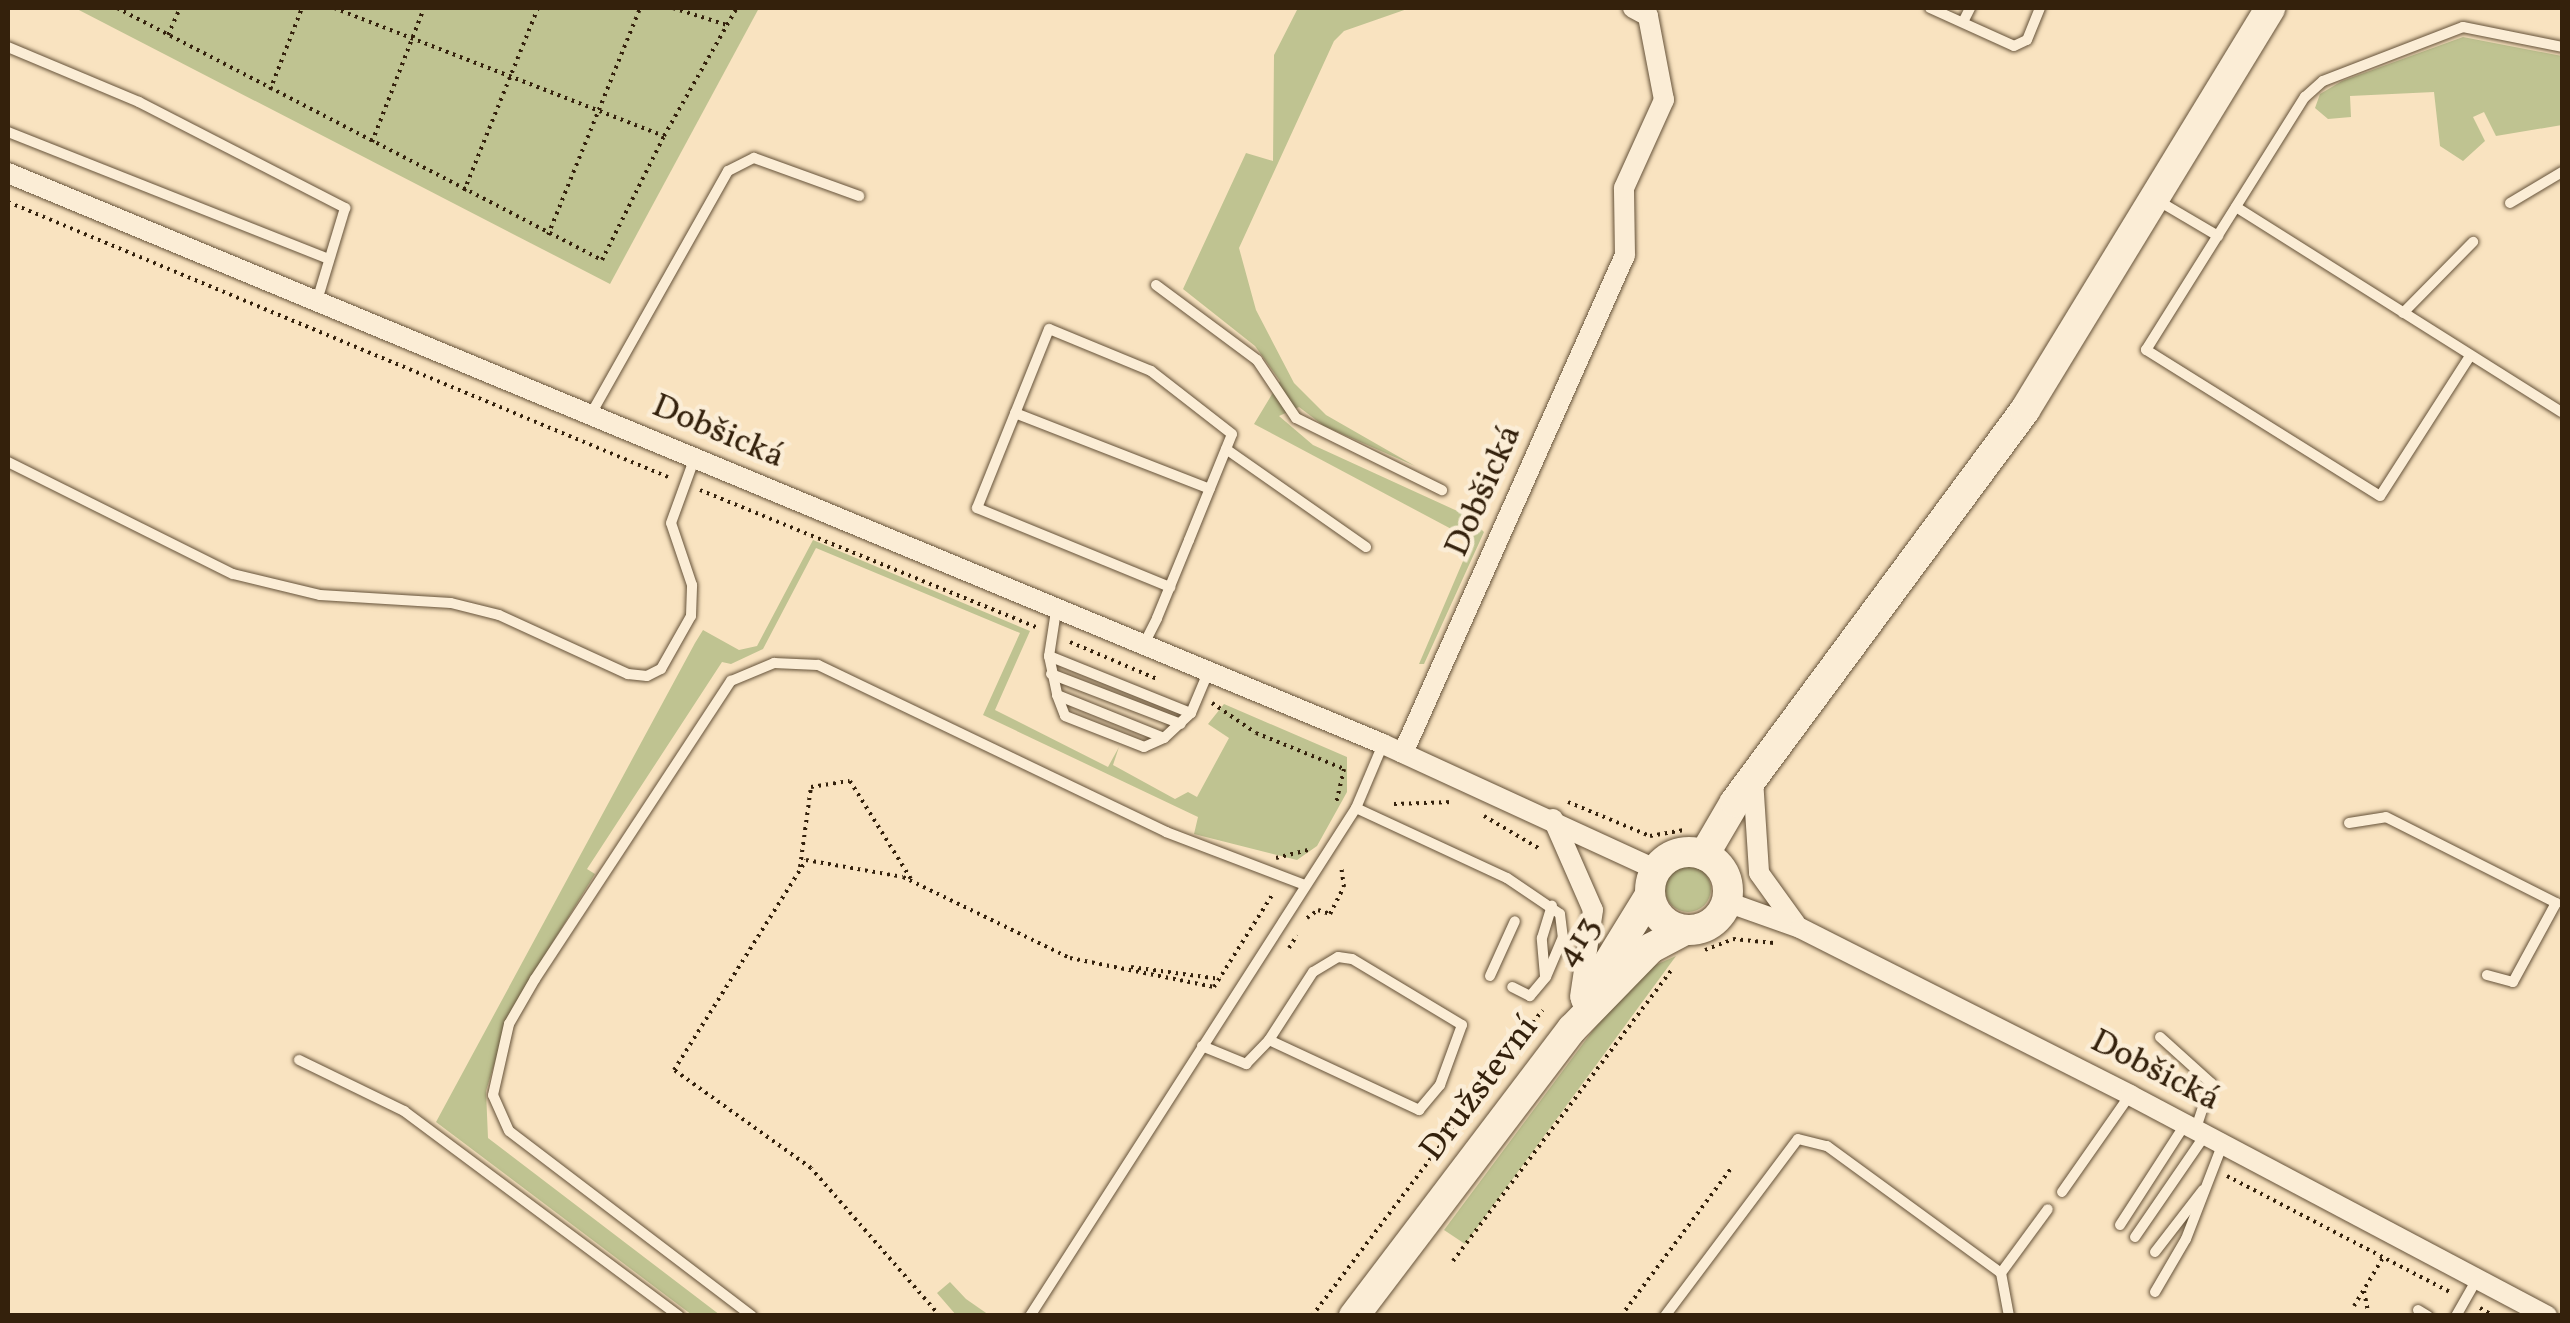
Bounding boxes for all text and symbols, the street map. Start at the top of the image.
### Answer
street label: Dobšická [645,385,791,479]
street label: Dobšická [1436,419,1532,563]
street label: 413 [1546,909,1610,975]
street label: Družstevní [1412,1008,1548,1170]
street label: Dobšická [2083,1021,2227,1121]

